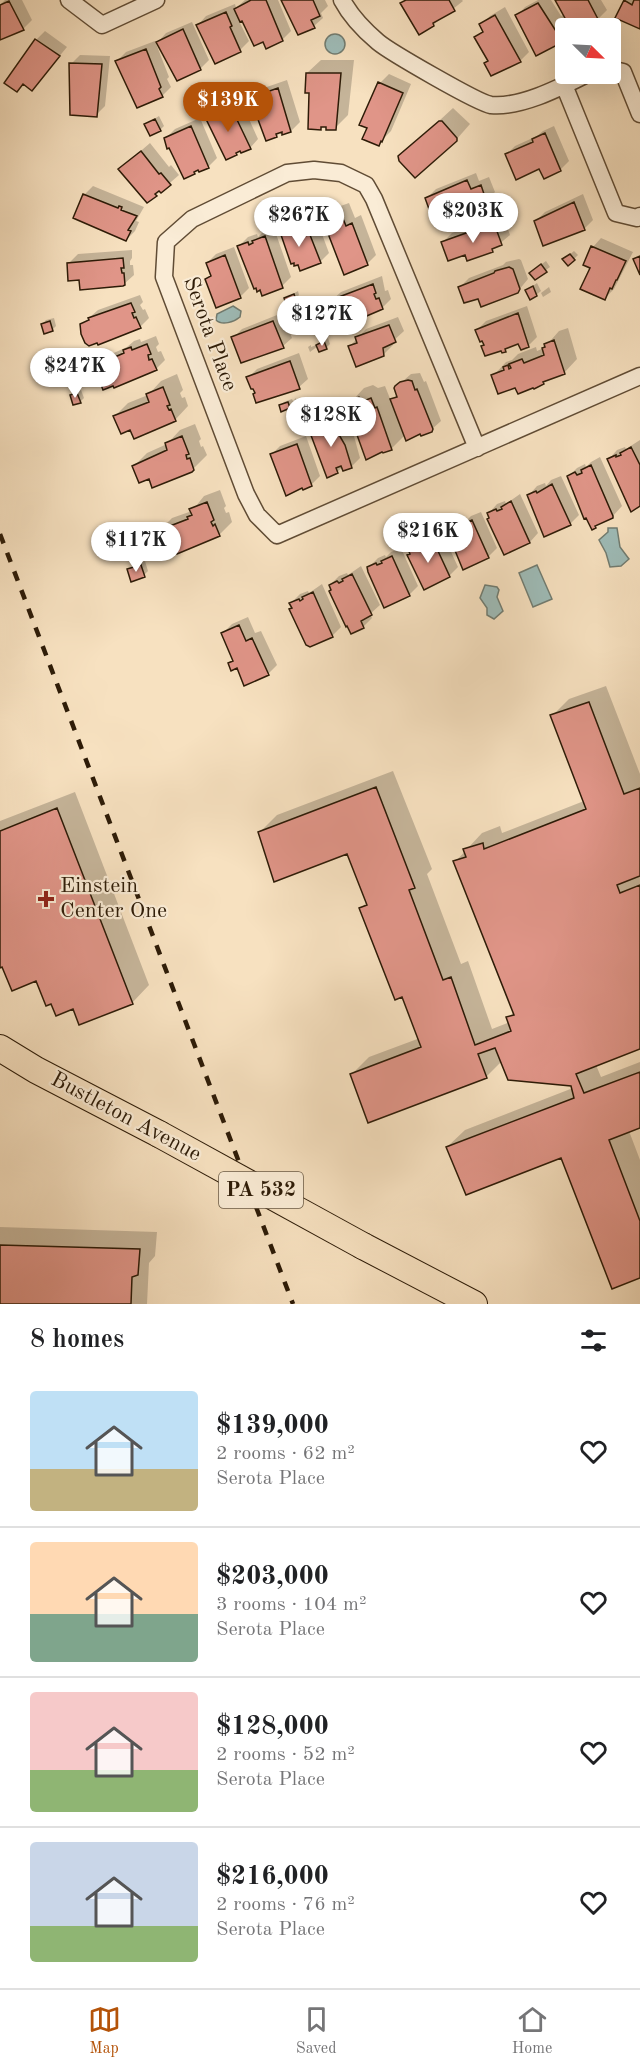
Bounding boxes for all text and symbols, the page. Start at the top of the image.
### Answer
north arrow [555,18,621,84]
map controls [555,18,621,84]
pin: $139K [186,82,270,133]
text: $139K [197,91,259,111]
pin: $203K [431,193,515,244]
pin: $267K [257,197,341,248]
text: $203K [442,202,504,222]
text: $267K [268,206,330,226]
street label: Serota Place [179,274,241,394]
pin: $127K [280,296,364,347]
text: $127K [291,305,353,325]
pin: $247K [33,348,117,399]
text: $247K [44,357,106,377]
pin: $128K [289,397,373,448]
text: $128K [300,406,362,426]
pin: $216K [386,513,470,564]
pin: $117K [94,522,178,573]
text: $216K [397,522,459,542]
text: $117K [105,531,167,551]
place label: Einstein Center One [60,875,167,922]
marker: Einstein Center One [37,890,55,908]
street label: Bustleton Avenue [47,1068,205,1166]
road number: PA 532 [219,1172,303,1208]
icon: filters [577,1324,610,1357]
text: 8 homes [30,1327,124,1353]
text: $139,000 [216,1413,329,1439]
icon: home [78,1415,150,1487]
icon: heart [577,1435,610,1468]
text: 2 rooms · 62 m² [216,1444,355,1464]
text: Serota Place [216,1469,325,1489]
text: $203,000 [216,1564,329,1590]
icon: home [78,1566,150,1638]
icon: heart [577,1586,610,1619]
text: 3 rooms · 104 m² [216,1595,366,1615]
text: Serota Place [216,1620,325,1640]
text: $128,000 [216,1714,329,1740]
icon: home [78,1716,150,1788]
icon: heart [577,1736,610,1769]
text: 2 rooms · 52 m² [216,1745,355,1765]
text: Serota Place [216,1770,325,1790]
text: $216,000 [216,1864,329,1890]
icon: home [78,1866,150,1938]
icon: heart [577,1886,610,1919]
text: 2 rooms · 76 m² [216,1895,355,1915]
text: Serota Place [216,1920,325,1940]
tab: Map [88,2003,121,2059]
tab: Saved [296,2003,337,2059]
tab: Home [512,2003,552,2059]

